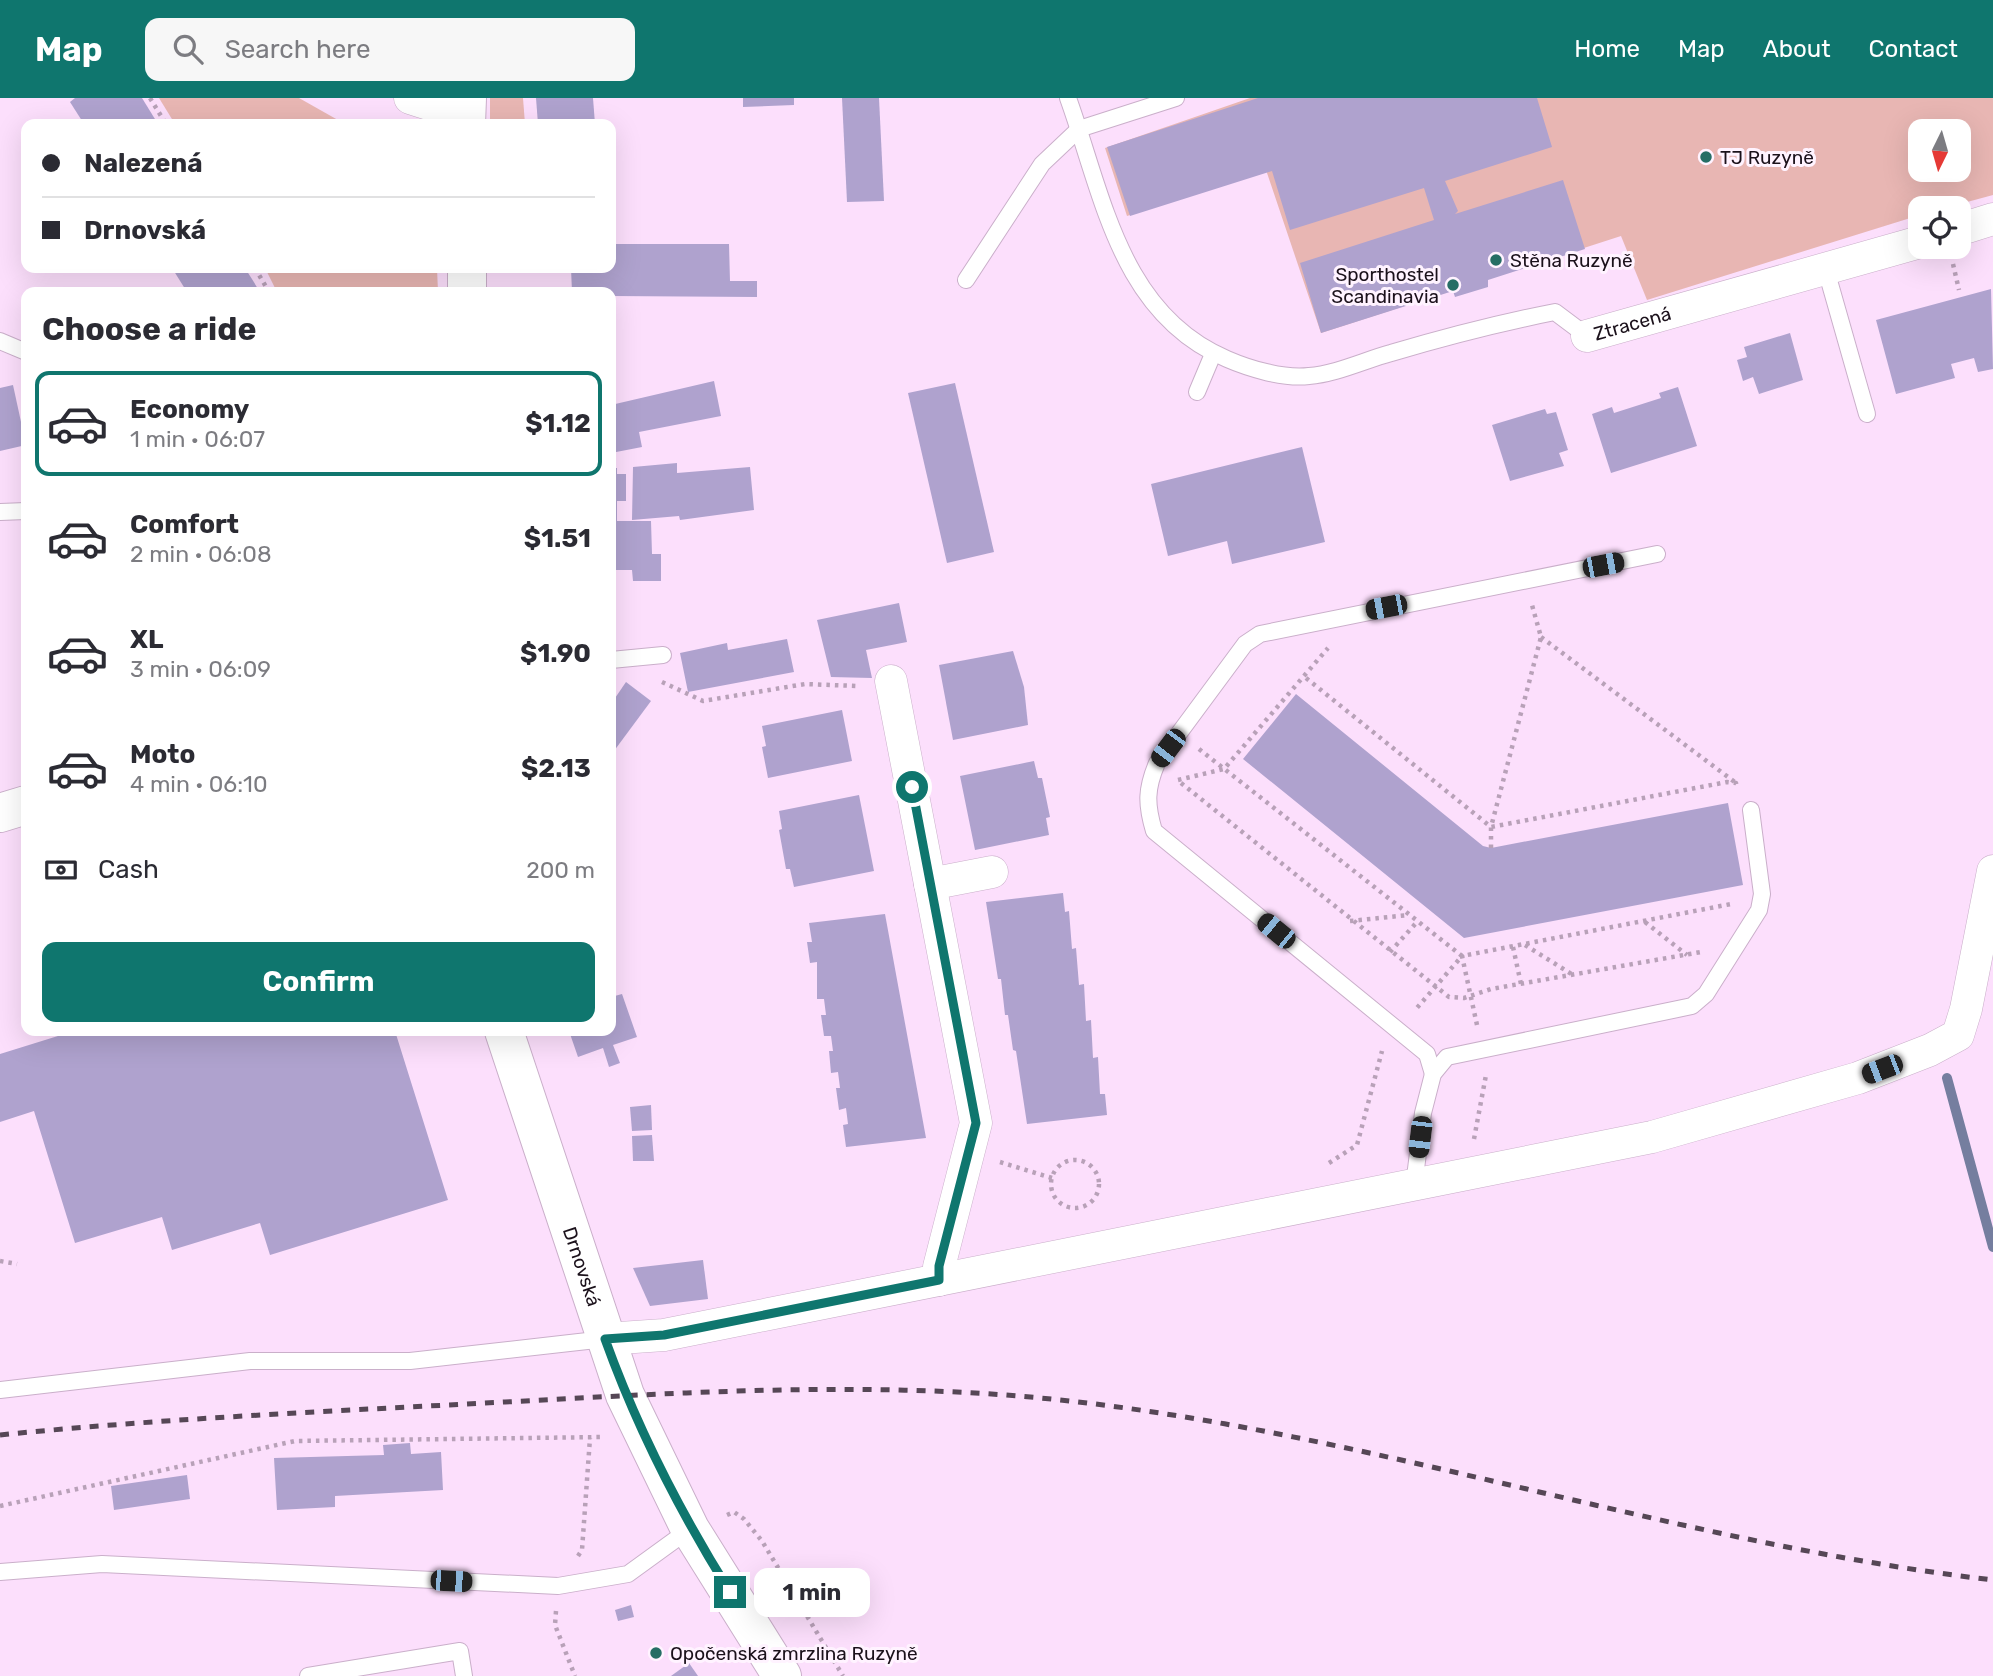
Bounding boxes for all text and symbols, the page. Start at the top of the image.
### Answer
search box [145,18,635,81]
text: Map [35,30,103,69]
icon: search [169,30,207,68]
text: Search here [225,34,370,65]
text: Home [1574,35,1640,63]
text: Map [1678,35,1725,63]
text: About [1763,35,1831,63]
text: Contact [1869,35,1958,63]
north arrow [1908,119,1970,182]
map controls [1908,119,1971,259]
place label: TJ Ruzyně [1720,146,1814,169]
text: Nalezená [84,148,203,179]
marker: TJ Ruzyně [1698,149,1714,165]
button: locate [1908,196,1971,259]
text: Drnovská [84,215,206,246]
place label: Stěna Ruzyně [1510,249,1633,272]
marker: Stěna Ruzyně [1488,252,1504,268]
place label: Sporthostel Scandinavia [1331,263,1439,308]
marker: Sporthostel Scandinavia [1445,277,1461,293]
street label: Ztracená [1591,301,1674,345]
text: Choose a ride [42,310,256,348]
icon: car [46,392,109,455]
text: Economy [130,394,249,425]
text: $1.12 [525,408,591,439]
text: 1 min · 06:07 [130,425,265,453]
icon: car [46,507,109,570]
text: Comfort [130,509,239,540]
text: $1.51 [524,523,591,554]
text: 2 min · 06:08 [130,540,272,568]
car [1581,551,1626,579]
car [1364,593,1409,621]
icon: car [46,622,109,685]
text: XL [130,624,163,655]
text: $1.90 [520,638,591,669]
text: 3 min · 06:09 [130,655,271,683]
car [1147,725,1190,771]
icon: car [46,737,109,800]
text: Moto [130,739,195,770]
text: $2.13 [521,753,591,784]
text: 4 min · 06:10 [130,770,268,798]
route start [896,771,928,803]
icon: cash [42,851,80,889]
text: Cash [98,854,159,885]
text: 200 m [526,856,595,884]
car [1254,910,1299,952]
button: Confirm [42,942,595,1022]
car [1859,1052,1906,1086]
car [1408,1115,1433,1159]
street label: Drnovská [558,1224,606,1309]
callout: 1 min [754,1568,870,1616]
car [430,1569,473,1593]
route end [714,1576,746,1608]
text: 1 min [783,1578,841,1606]
place label: Opočenská zmrzlina Ruzyně [670,1642,918,1665]
marker: Opočenská zmrzlina Ruzyně [648,1645,664,1661]

